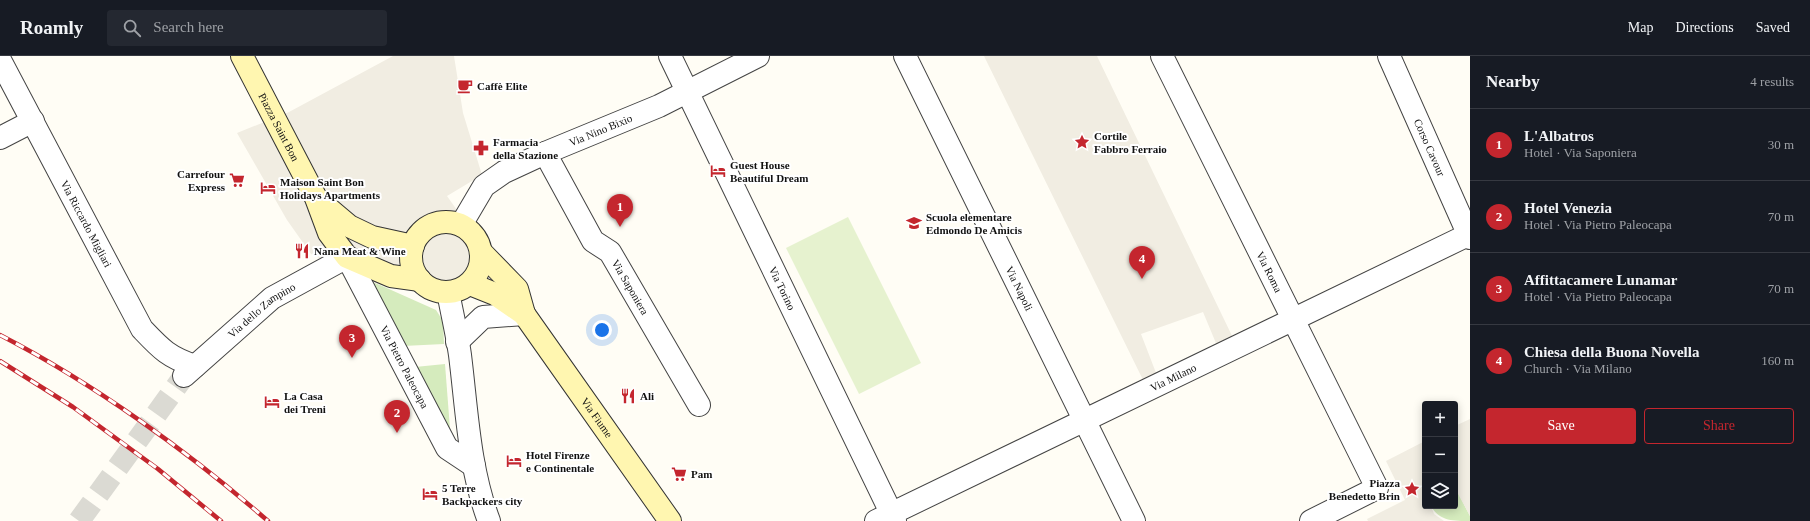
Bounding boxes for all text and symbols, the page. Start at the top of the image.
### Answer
search box [107,10,387,46]
text: Roamly [20,17,83,38]
icon: search [121,17,143,39]
text: Search here [153,19,224,35]
text: Map [1628,20,1653,35]
text: Directions [1675,20,1734,35]
text: Saved [1756,20,1790,35]
text: Nearby [1486,72,1540,91]
text: 4 results [1750,74,1794,89]
cafe icon: Caffè Elìte [456,77,474,95]
place label: Caffè Elìte [477,80,528,92]
street label: Piazza Saint Bon [256,91,302,164]
street label: Via Nino Bixio [567,112,634,148]
street label: Corso Cavour [1412,117,1448,178]
text: L'Albatros [1524,128,1594,144]
place label: Cortile Fabbro Ferraio [1094,130,1167,155]
place icon: Cortile Fabbro Ferraio [1073,133,1091,151]
place label: Farmacia della Stazione [493,136,558,161]
text: 1 [1496,137,1502,152]
text: 30 m [1768,137,1794,152]
pharmacy icon: Farmacia della Stazione [472,139,490,157]
text: Hotel · Via Saponiera [1524,145,1637,160]
place label: Guest House Beautiful Dream [730,159,808,184]
hotel icon: Guest House Beautiful Dream [709,162,727,180]
place label: Carrefour Express [177,168,226,193]
supermarket icon: Carrefour Express [228,171,246,189]
place label: Maison Saint Bon Holidays Apartments [280,176,381,201]
street label: Via Riccardo Migliari [59,178,114,269]
hotel icon: Maison Saint Bon Holidays Apartments [259,179,277,197]
pin: 1 [607,194,633,227]
text: Hotel Venezia [1524,200,1612,216]
text: 2 [1496,209,1502,224]
text: 70 m [1768,209,1794,224]
place label: Scuola elementare Edmondo De Amicis [926,211,1023,236]
school or university icon: Scuola elementare Edmondo De Amicis [905,214,923,232]
text: Hotel · Via Pietro Paleocapa [1524,217,1672,232]
restaurant icon: Nana Meat & Wine [293,242,311,260]
place label: Nana Meat & Wine [314,245,406,257]
pin: 4 [1129,246,1155,279]
street label: Via Roma [1254,249,1285,294]
street label: Via Saponiera [610,257,651,317]
street label: Via Torino [767,264,798,312]
street label: Via Napoli [1003,264,1035,313]
text: Affittacamere Lunamar [1524,272,1677,288]
street label: Via dello Zampino [225,280,298,340]
text: 3 [1496,281,1502,296]
text: 70 m [1768,281,1794,296]
text: Hotel · Via Pietro Paleocapa [1524,289,1672,304]
your location [592,320,612,340]
street label: Via Pietro Paleocapa [378,323,431,410]
pin: 3 [339,325,365,358]
text: Chiesa della Buona Novella [1524,344,1699,360]
text: 4 [1496,353,1502,368]
text: 160 m [1761,353,1794,368]
street label: Via Milano [1148,361,1199,394]
text: Church · Via Milano [1524,361,1632,376]
restaurant icon: Ali [619,387,637,405]
place label: La Casa dei Treni [284,390,326,415]
place label: Ali [640,390,654,402]
hotel icon: La Casa dei Treni [263,393,281,411]
street label: Via Fiume [579,395,615,440]
pin: 2 [384,400,410,433]
map controls [1422,401,1458,509]
button: + [1422,401,1458,437]
button: Save [1486,408,1636,444]
button: Share [1644,408,1794,444]
button: − [1422,437,1458,473]
place label: Hotel Firenze e Continentale [526,449,594,474]
hotel icon: Hotel Firenze e Continentale [505,452,523,470]
supermarket icon: Pam [670,465,688,483]
place label: Pam [691,468,712,480]
button: layers [1422,473,1458,509]
place label: Piazza Benedetto Brin [1329,477,1400,502]
place icon: Piazza Benedetto Brin [1403,480,1421,498]
place label: 5 Terre Backpackers city [442,482,523,507]
hotel icon: 5 Terre Backpackers city [421,485,439,503]

